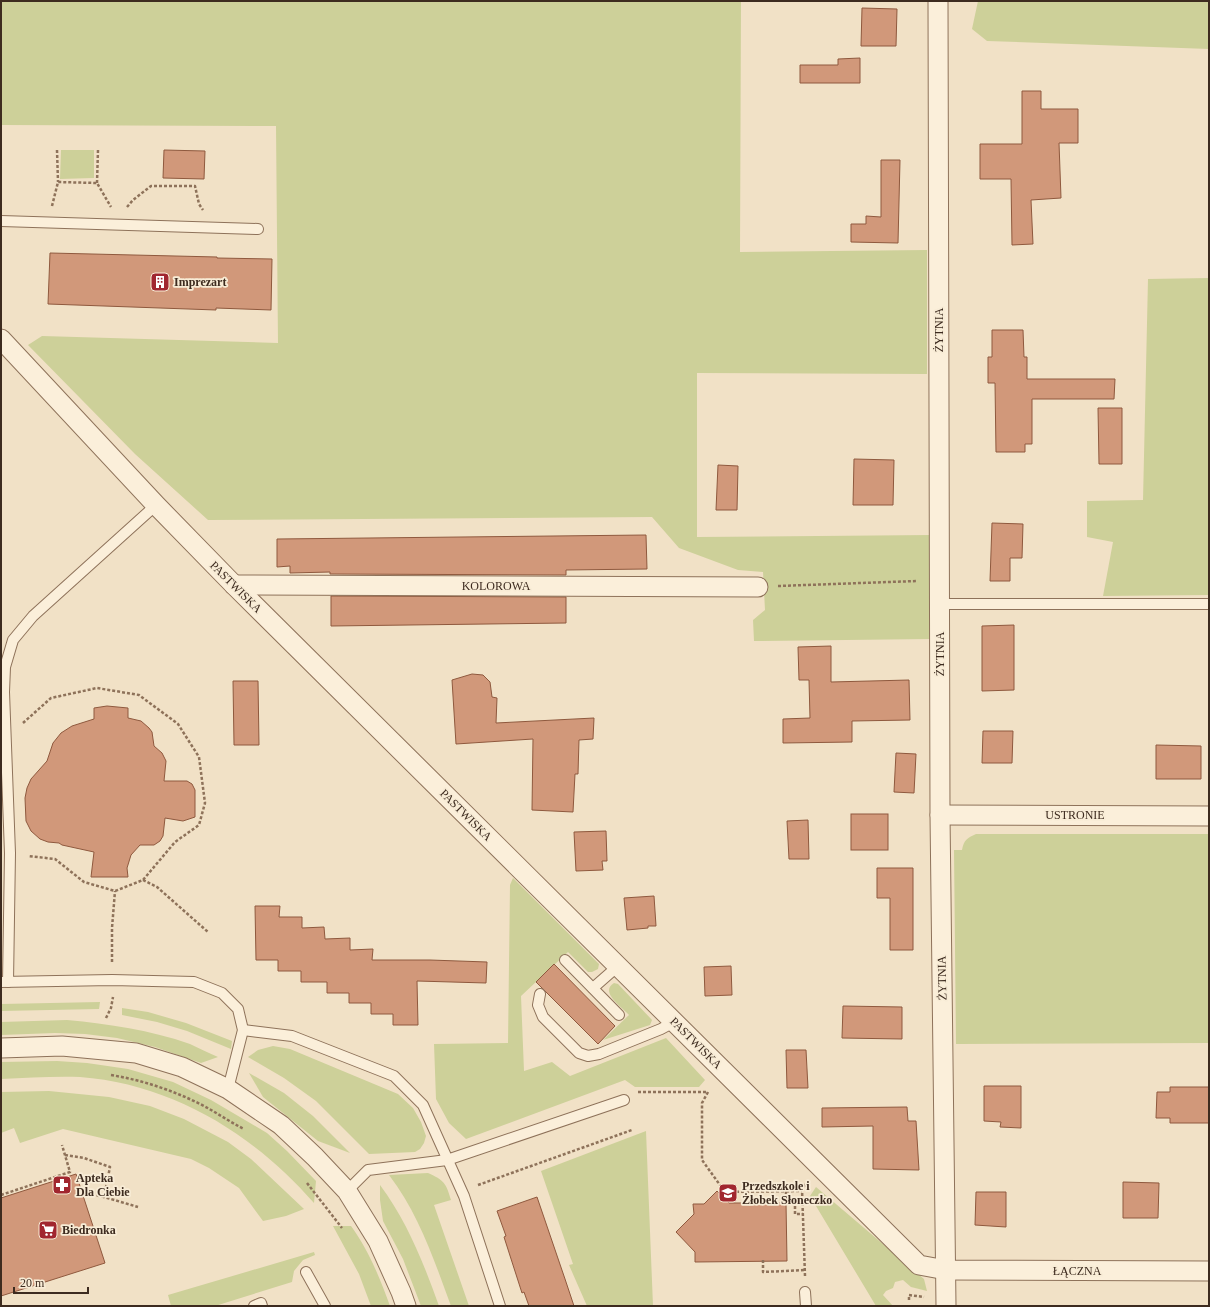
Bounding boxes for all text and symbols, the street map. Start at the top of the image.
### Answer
building icon: Imprezart [149,271,171,293]
place label: Imprezart [174,275,226,289]
street label: ŻYTNIA [932,307,946,352]
street label: PASTWISKA [207,558,265,616]
street label: KOLOROWA [462,579,531,593]
street label: ŻYTNIA [933,631,947,676]
street label: PASTWISKA [437,786,495,844]
street label: USTRONIE [1045,808,1105,822]
street label: ŻYTNIA [935,955,949,1000]
street label: PASTWISKA [667,1014,725,1072]
place label: Apteka Dla Ciebie [76,1171,130,1199]
pharmacy icon: Apteka Dla Ciebie [51,1174,73,1196]
place label: Przedszkole i Żłobek Słoneczko [742,1179,832,1207]
school or university icon: Przedszkole i Żłobek Słoneczko [717,1182,739,1204]
supermarket icon: Biedronka [37,1219,59,1241]
place label: Biedronka [62,1223,116,1237]
street label: ŁĄCZNA [1053,1264,1102,1278]
scale bar [14,1269,88,1295]
text: 20 m [20,1276,45,1290]

